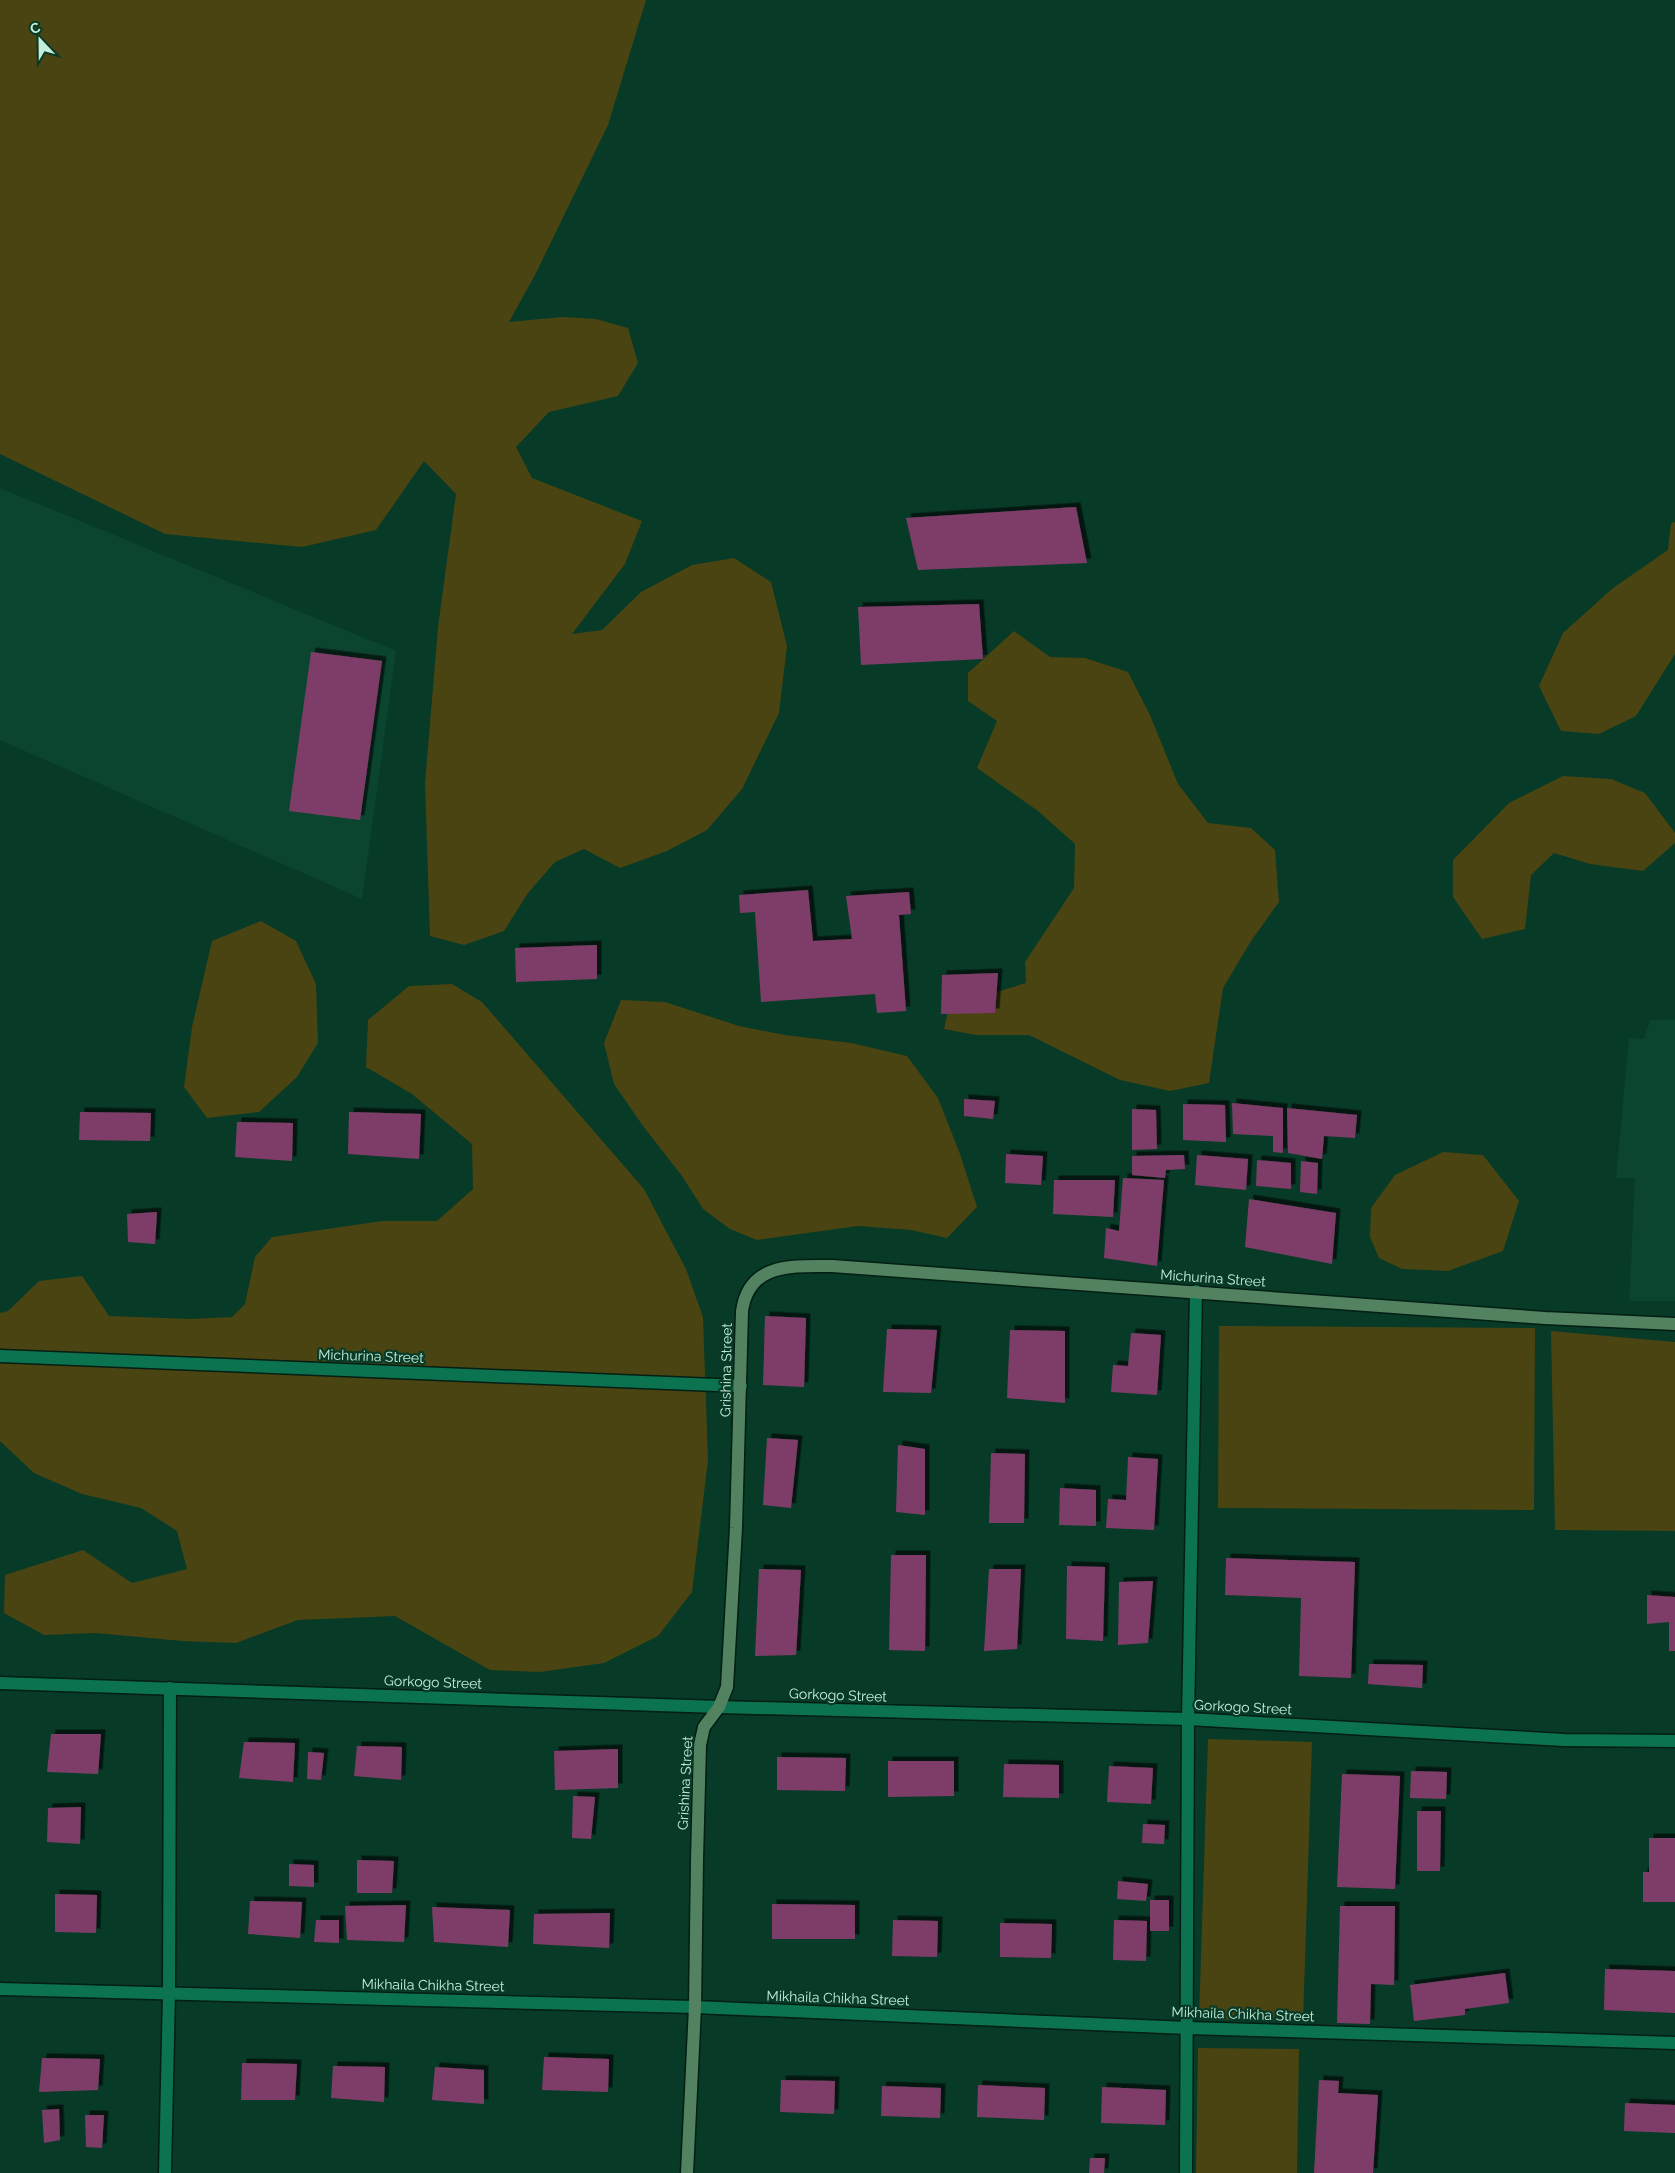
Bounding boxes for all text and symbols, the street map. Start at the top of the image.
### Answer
north arrow [15,15,65,65]
text: С [28,19,43,37]
street label: Michurina Street [1160,1266,1267,1290]
street label: Grishina Street [717,1322,735,1417]
street label: Michurina Street [318,1346,424,1366]
street label: Gorkogo Street [384,1672,483,1692]
street label: Gorkogo Street [789,1685,888,1705]
street label: Gorkogo Street [1194,1696,1293,1718]
street label: Grishina Street [675,1735,695,1830]
street label: Mikhaila Chikha Street [361,1976,505,1994]
street label: Mikhaila Chikha Street [766,1988,910,2009]
street label: Mikhaila Chikha Street [1171,2004,1315,2025]

